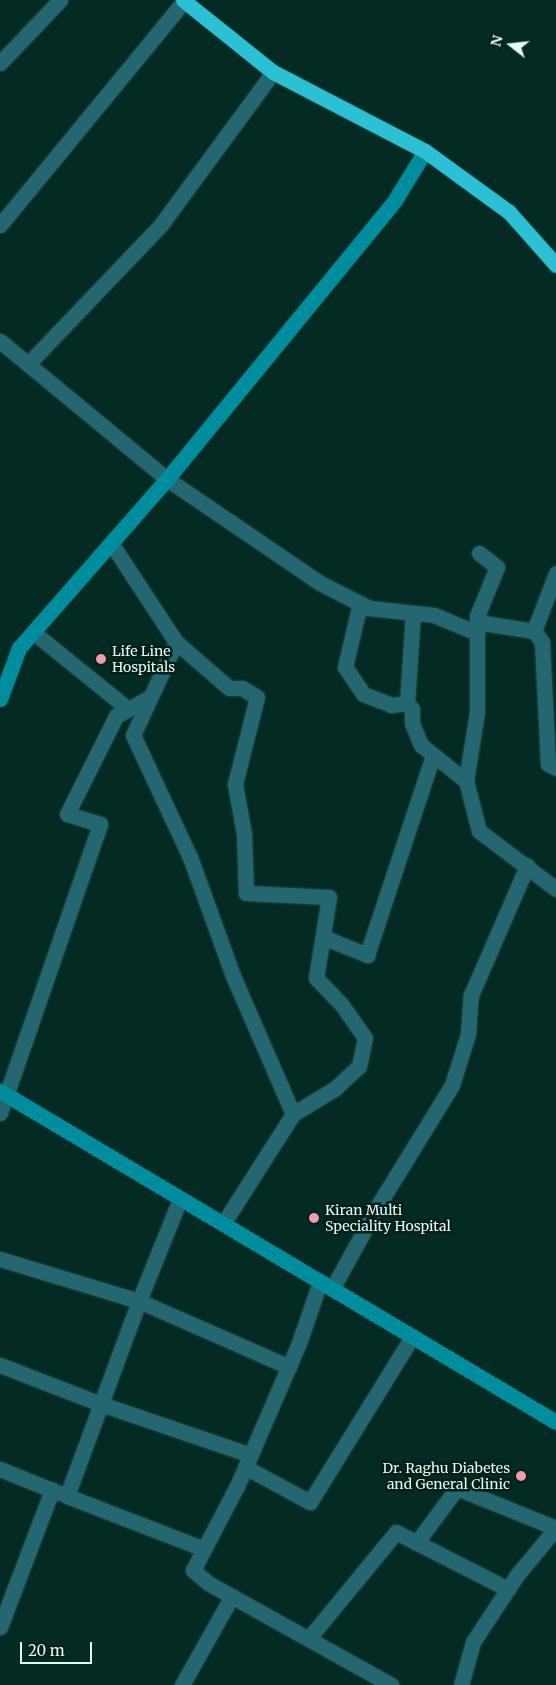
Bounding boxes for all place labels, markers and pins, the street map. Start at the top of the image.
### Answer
place label: Life Line Hospitals [112,643,175,676]
marker: Life Line Hospitals [94,652,108,666]
place label: Kiran Multi Speciality Hospital [325,1202,451,1234]
marker: Kiran Multi Speciality Hospital [307,1211,321,1225]
place label: Dr. Raghu Diabetes and General Clinic [382,1460,510,1492]
marker: Dr. Raghu Diabetes and General Clinic [514,1469,528,1483]

